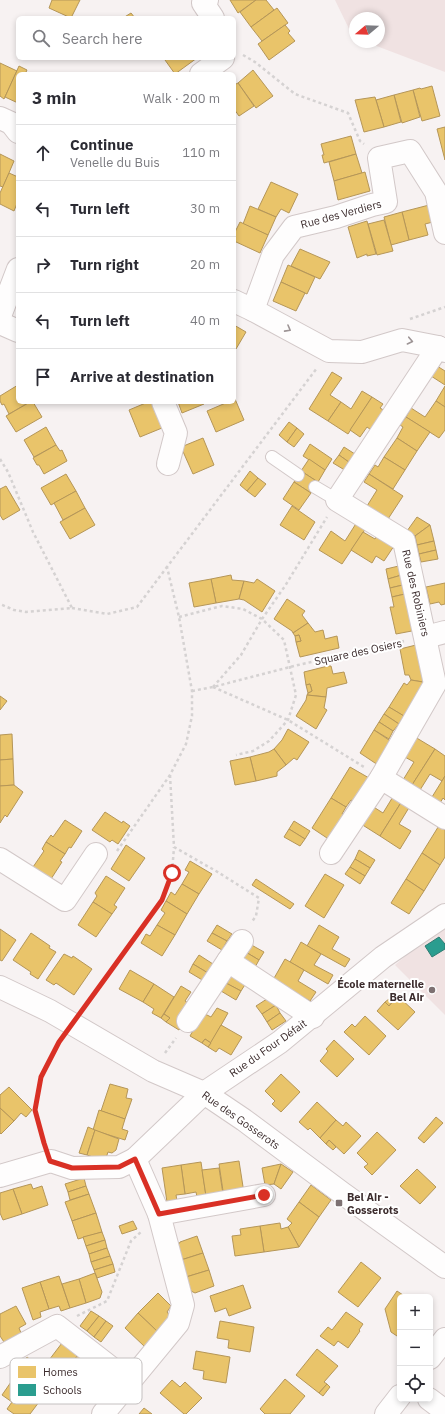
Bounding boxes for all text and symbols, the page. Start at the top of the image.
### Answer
north arrow [349,12,385,48]
search box [16,16,236,60]
icon: search [30,27,52,49]
text: Search here [62,29,142,48]
text: 3 min [32,87,76,109]
text: Walk · 200 m [143,90,220,107]
text: Continue [70,135,134,154]
icon: ahead [32,142,54,164]
text: 110 m [182,144,220,161]
text: Venelle du Buis [70,154,160,171]
street label: Rue des Verdiers [299,196,383,232]
icon: left [32,198,54,220]
text: Turn left [70,199,130,218]
text: 30 m [190,200,220,217]
icon: right [32,254,54,276]
text: Turn right [70,255,139,274]
text: 20 m [190,256,220,273]
icon: left [32,310,54,332]
text: Turn left [70,311,130,330]
text: 40 m [190,312,220,329]
one-way arrow [283,324,291,331]
one-way arrow [407,337,413,345]
icon: arrive [32,366,54,388]
text: Arrive at destination [70,367,214,386]
street label: Rue des Robiniers [399,548,433,638]
street label: Square des Osiers [313,636,403,668]
route start [163,864,181,882]
place label: École maternelle Bel Air [337,976,425,1004]
marker: École maternelle Bel Air [427,985,437,995]
street label: Rue du Four Défait [226,1016,310,1080]
street label: Rue des Gosserots [199,1088,283,1152]
route end [255,1186,273,1204]
place label: Bel Air - Gosserots [347,1190,399,1217]
marker: Bel Air - Gosserots [334,1198,344,1208]
map controls [397,1294,433,1402]
button: + [397,1294,433,1330]
button: − [397,1330,433,1366]
legend [10,1358,142,1404]
text: Homes [43,1365,78,1379]
button: locate [397,1366,433,1402]
text: Schools [43,1383,82,1397]

